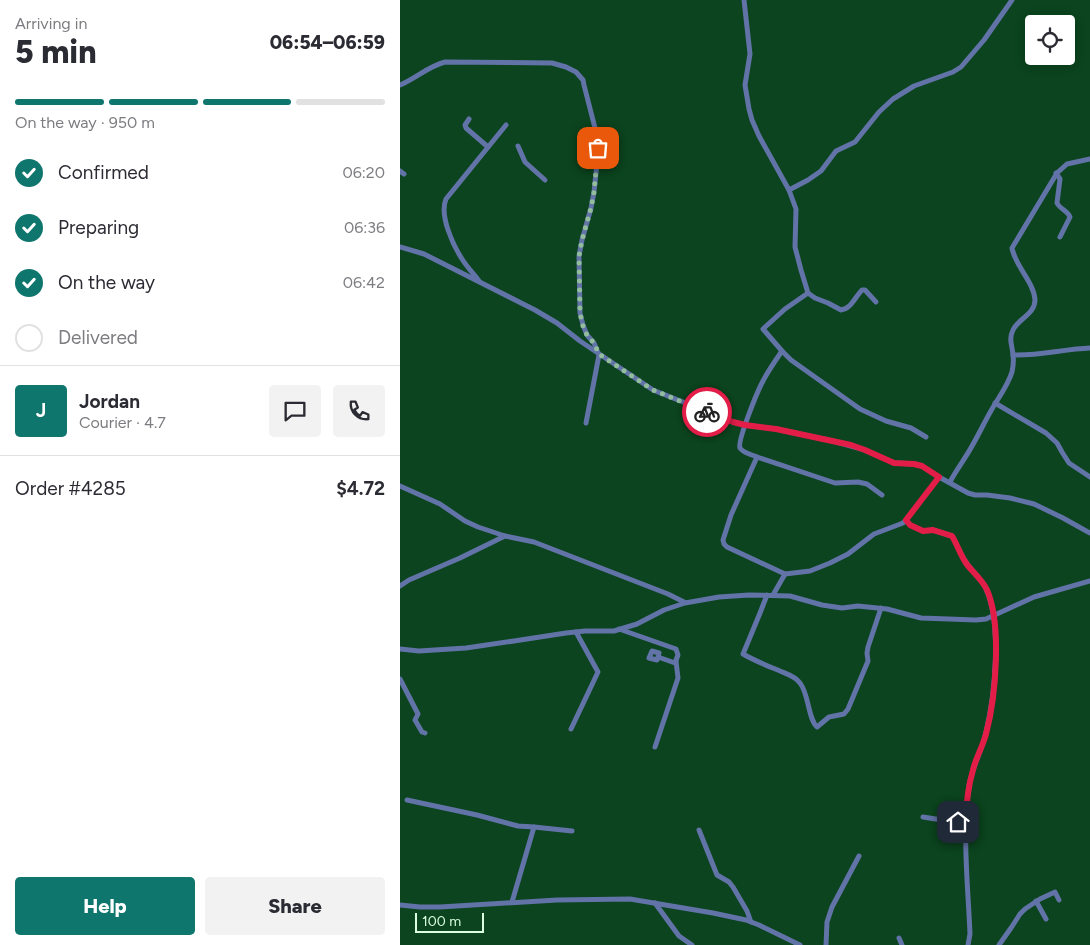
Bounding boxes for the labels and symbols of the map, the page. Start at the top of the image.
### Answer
pin [577,127,619,169]
courier [682,387,732,437]
pin [937,801,979,843]
scale bar [415,910,484,933]

